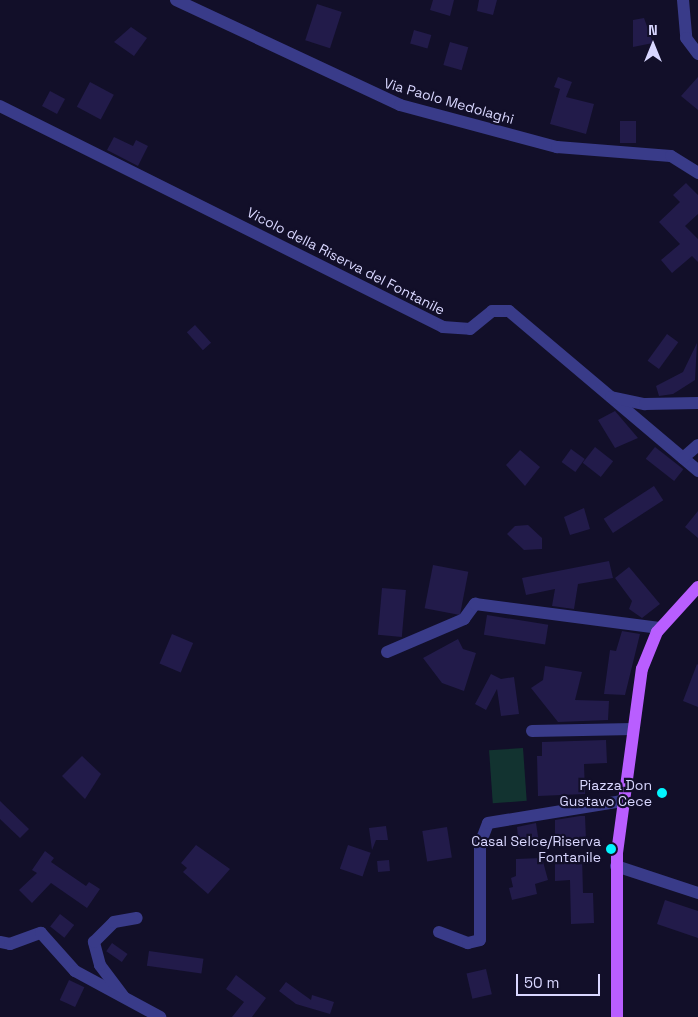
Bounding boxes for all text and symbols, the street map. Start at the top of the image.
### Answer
north arrow [628,20,678,70]
text: N [648,21,658,39]
street label: Via Paolo Medolaghi [382,74,516,128]
street label: Vicolo della Riserva del Fontanile [244,204,448,318]
place label: Piazza Don Gustavo Cece [559,777,652,810]
marker: Piazza Don Gustavo Cece [656,787,668,799]
place label: Casal Selce/Riserva Fontanile [471,833,601,866]
marker: Casal Selce/Riserva Fontanile [605,843,617,855]
scale bar [518,964,602,996]
text: 50 m [524,973,559,992]

